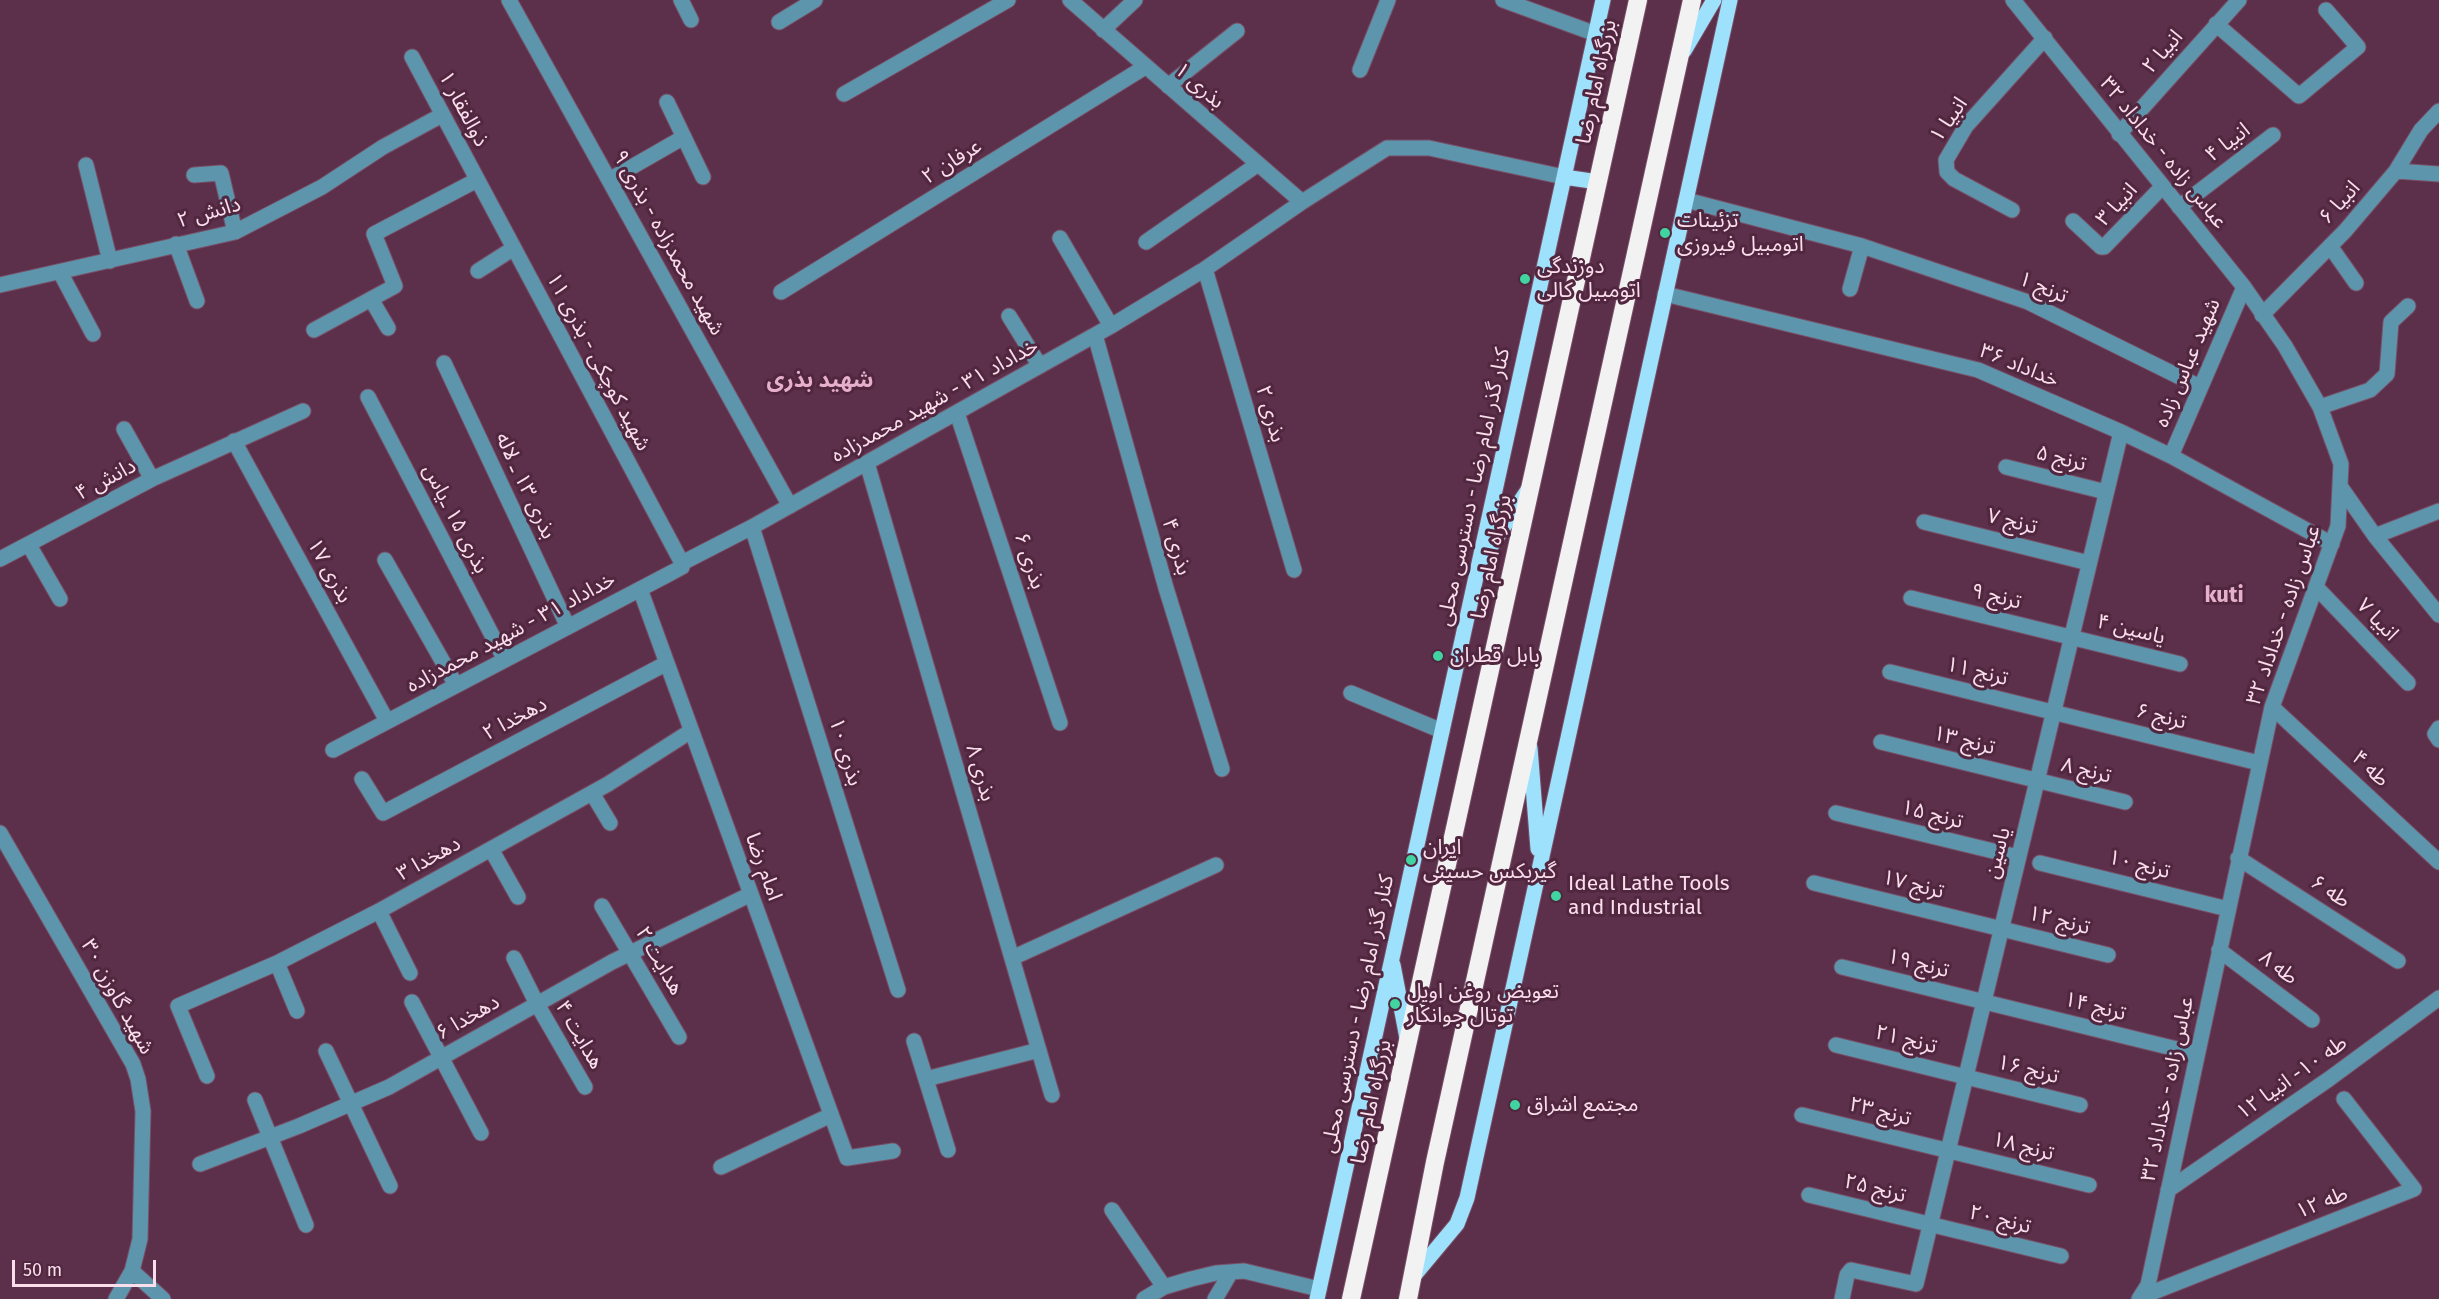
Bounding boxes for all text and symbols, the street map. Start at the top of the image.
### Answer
street label: بزرگراه امام رضا [1572,18,1622,146]
street label: انبیا ۲ [2137,25,2189,79]
street label: بذری ۱ [1169,57,1229,115]
street label: ذوالفقار ۱ [433,67,493,151]
street label: عباس زاده - خداداد ۳۲ [2094,72,2232,234]
street label: انبیا ۱ [1925,93,1973,147]
street label: انبیا ۴ [2201,118,2255,168]
street label: عرفان ۲ [917,134,987,190]
street label: شهید محمدزاده - بذری ۹ [607,146,729,340]
street label: انبیا ۶ [2314,176,2366,230]
street label: انبیا ۳ [2091,178,2143,232]
street label: دانش ۲ [174,192,244,234]
place label: تزئینات اتومبیل فیروزی [1677,208,1804,258]
marker: تزئینات اتومبیل فیروزی [1658,226,1672,240]
place label: دوزندگی اتومبیل کالی [1537,254,1641,304]
street label: ترنج ۱ [2015,266,2071,310]
street label: شهید کوچکی - بذری ۱۱ [540,268,656,456]
marker: دوزندگی اتومبیل کالی [1518,272,1532,286]
street label: شهید عباس زاده [2150,295,2226,431]
street label: خداداد ۳۱ - شهید محمدزاده [827,334,1043,468]
street label: خداداد ۳۶ [1976,339,2062,393]
street label: کنار گذر امام رضا - دسترسی محلی [1432,346,1516,628]
district label: شهید بذری [767,368,873,394]
street label: بذری ۲ [1250,383,1290,445]
street label: بذری ۱۳ ـ لاله [489,429,561,543]
street label: ترنج ۵ [2033,441,2089,477]
street label: دانش ۴ [71,454,141,506]
street label: بذری ۱۵ ـ‌یاس [417,460,493,578]
street label: بزرگراه امام رضا [1467,493,1517,621]
street label: ترنج ۷ [1984,504,2040,540]
street label: بذری ۴ [1156,516,1196,578]
street label: عباس زاده - خداداد ۳۲ [2241,522,2327,708]
street label: بذری ۶ [1008,529,1050,593]
street label: بذری ۱۷ [301,534,357,608]
street label: خداداد ۳۱ - شهید محمدزاده [402,567,620,699]
street label: ترنج ۹ [1968,579,2024,615]
district label: kuti [2204,583,2244,609]
street label: انبیا ۷ [2351,593,2403,647]
street label: یاسین ۴ [2094,609,2168,651]
place label: بابل قطران [1450,643,1540,669]
marker: بابل قطران [1431,649,1445,663]
street label: ترنج ۱۱ [1943,652,2011,692]
street label: دهخدا ۲ [479,692,551,746]
street label: ترنج ۶ [2133,699,2189,735]
street label: بذری ۱۰ [823,715,867,789]
street label: ترنج ۱۳ [1930,721,1998,761]
street label: بذری ۸ [960,742,1000,804]
street label: طه ۴ [2346,745,2394,793]
street label: ترنج ۸ [2058,753,2114,789]
street label: ترنج ۱۵ [1898,795,1966,835]
street label: یاسین [1979,825,2017,881]
street label: امام رضا [739,830,787,904]
street label: دهخدا ۳ [393,831,465,887]
place label: ایران گیربکس حسینی [1423,835,1556,885]
street label: ترنج ۱۰ [2105,845,2173,885]
marker: ایران گیربکس حسینی [1404,853,1418,867]
street label: ترنج ۱۷ [1879,865,1947,905]
street label: طه ۶ [2306,870,2354,914]
place label: Ideal Lathe Tools and Industrial [1568,871,1730,921]
street label: کنار گذر امام رضا - دسترسی محلی [1316,873,1400,1155]
marker: Ideal Lathe Tools and Industrial [1549,889,1563,903]
street label: ترنج ۱۲ [2025,901,2093,941]
street label: هدایت ۲ [629,922,689,1000]
street label: شهید گاوزن ۳۰ [75,935,159,1059]
street label: ترنج ۱۹ [1884,944,1952,984]
street label: طه ۸ [2254,945,2302,991]
place label: تعویض روغن اویل توتال جوانکار [1407,979,1559,1029]
street label: ترنج ۱۴ [2061,987,2129,1027]
street label: دهخدا ۶ [432,990,504,1046]
street label: عباس زاده - خداداد ۳۲ [2136,994,2200,1184]
street label: هدایت ۴ [549,996,609,1074]
marker: تعویض روغن اویل توتال جوانکار [1388,997,1402,1011]
street label: ترنج ۲۱ [1872,1020,1940,1060]
street label: طه ۱۰- انبیا ۱۲ [2232,1031,2352,1125]
street label: بزرگراه امام رضا [1347,1038,1397,1166]
street label: ترنج ۱۶ [1994,1050,2062,1090]
place label: مجتمع اشراق [1527,1092,1639,1118]
street label: ترنج ۲۳ [1846,1092,1914,1132]
marker: مجتمع اشراق [1508,1098,1522,1112]
street label: ترنج ۱۸ [1989,1127,2057,1167]
street label: ترنج ۲۵ [1841,1169,1909,1209]
street label: طه ۱۲ [2292,1181,2352,1225]
street label: ترنج ۲۰ [1966,1200,2034,1240]
scale bar [15,1248,159,1286]
text: 50 m [23,1259,62,1281]

